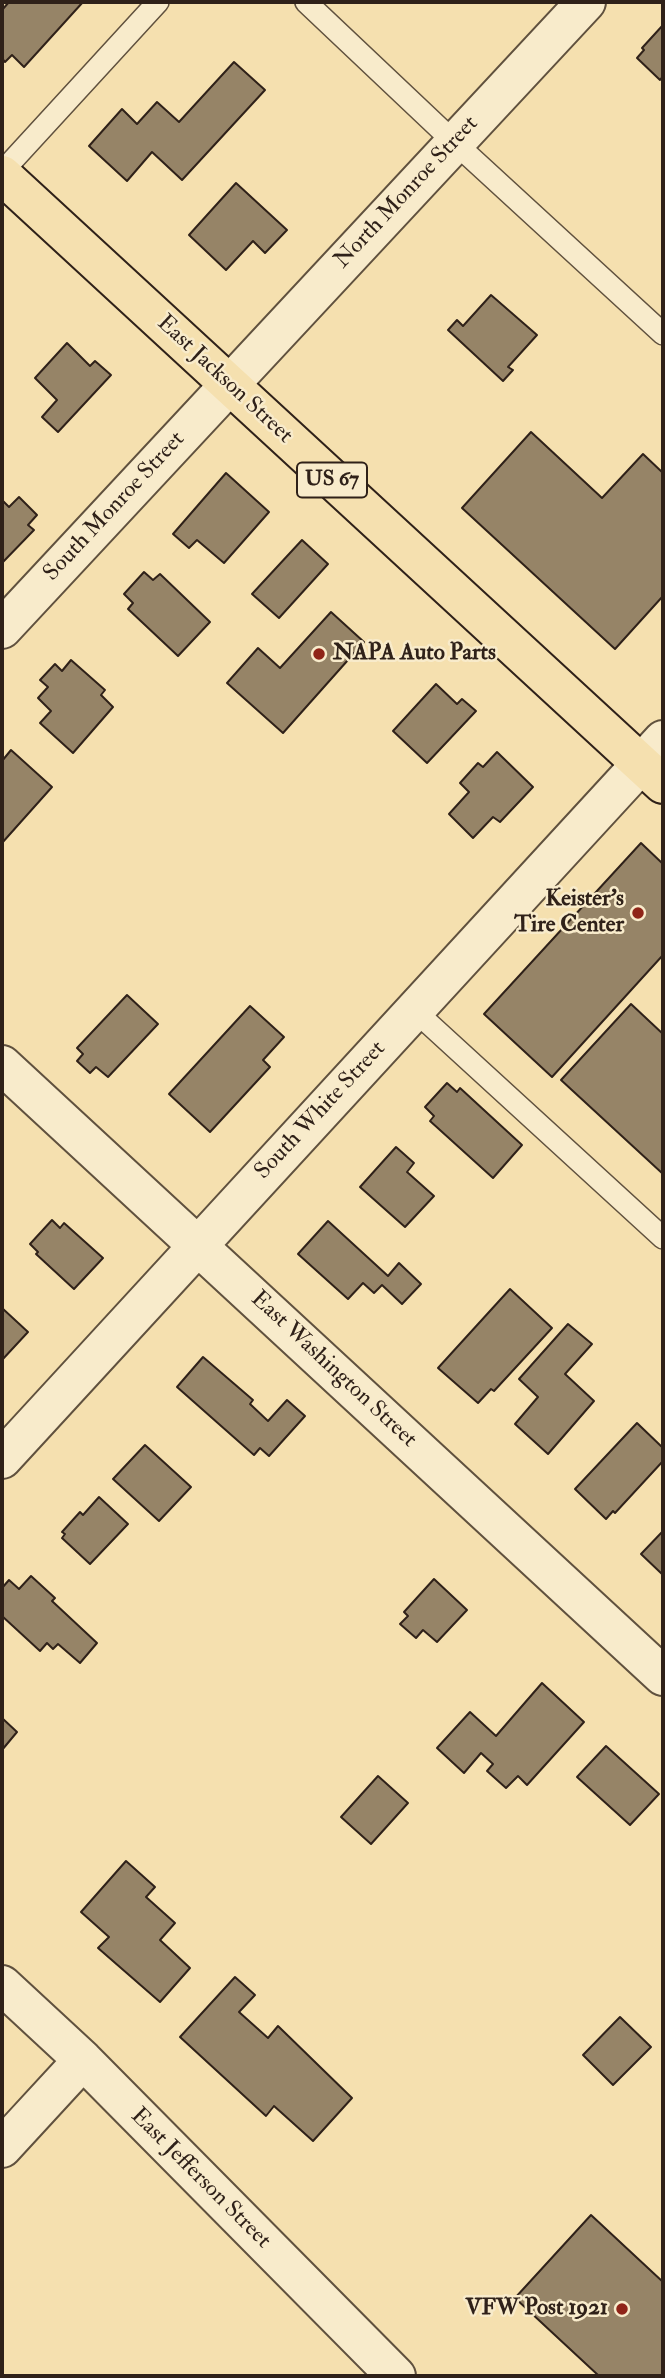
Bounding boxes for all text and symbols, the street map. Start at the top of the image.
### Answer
street label: North Monroe Street [329,111,485,275]
street label: East Jackson Street [150,310,298,450]
street label: South Monroe Street [39,427,191,587]
road number: US 67 [297,462,367,498]
place label: NAPA Auto Parts [333,640,496,668]
marker: NAPA Auto Parts [311,646,327,662]
place label: Keister's Tire Center [514,886,624,940]
marker: Keister's Tire Center [630,905,646,921]
street label: South White Street [250,1036,392,1186]
street label: East Washington Street [244,1286,422,1454]
street label: East Jefferson Street [124,2103,276,2255]
place label: VFW Post 1921 [465,2295,608,2323]
marker: VFW Post 1921 [614,2301,630,2317]

